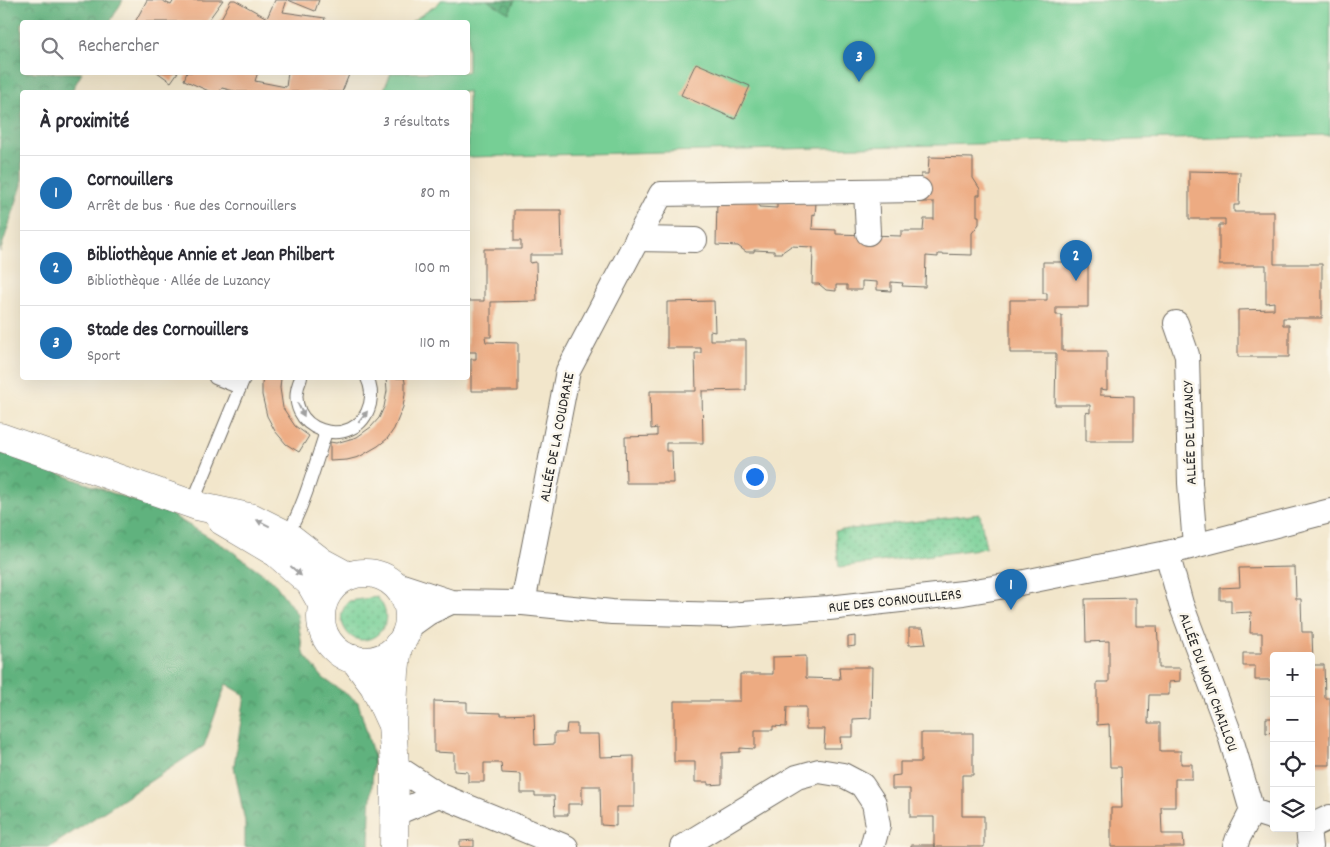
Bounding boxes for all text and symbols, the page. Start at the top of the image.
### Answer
search box [20,20,470,75]
icon: search [38,34,66,62]
text: Rechercher [78,34,159,61]
pin: 3 [843,41,875,82]
text: À proximité [40,108,129,138]
text: 3 résultats [383,111,450,134]
text: Cornouillers [87,168,173,195]
text: 1 [54,182,58,205]
text: 80 m [420,182,450,205]
text: Arrêt de bus · Rue des Cornouillers [87,195,297,218]
pin: 2 [1060,240,1092,281]
text: Bibliothèque Annie et Jean Philbert [87,243,335,270]
text: 2 [53,257,60,280]
text: 100 m [414,257,450,280]
text: Bibliothèque · Allée de Luzancy [87,270,270,293]
text: Stade des Cornouillers [87,318,249,345]
text: 3 [52,332,60,355]
text: 110 m [420,332,450,355]
text: Sport [87,345,120,368]
street label: ALLÉE DE LA COUDRAIE [535,371,581,504]
street label: ALLÉE DE LUZANCY [1178,380,1204,485]
one-way arrow [296,403,305,418]
one-way arrow [357,411,368,424]
your location [742,464,768,490]
one-way arrow [255,519,270,527]
one-way arrow [289,565,301,577]
pin: 1 [995,569,1027,610]
street label: RUE DES CORNOUILLERS [828,584,963,620]
street label: ALLÉE DU MONT CHAILLOU [1172,610,1242,755]
map controls [1270,652,1315,832]
button: + [1270,652,1315,697]
button: − [1270,697,1315,742]
button: locate [1270,742,1315,787]
button: layers [1270,787,1315,832]

